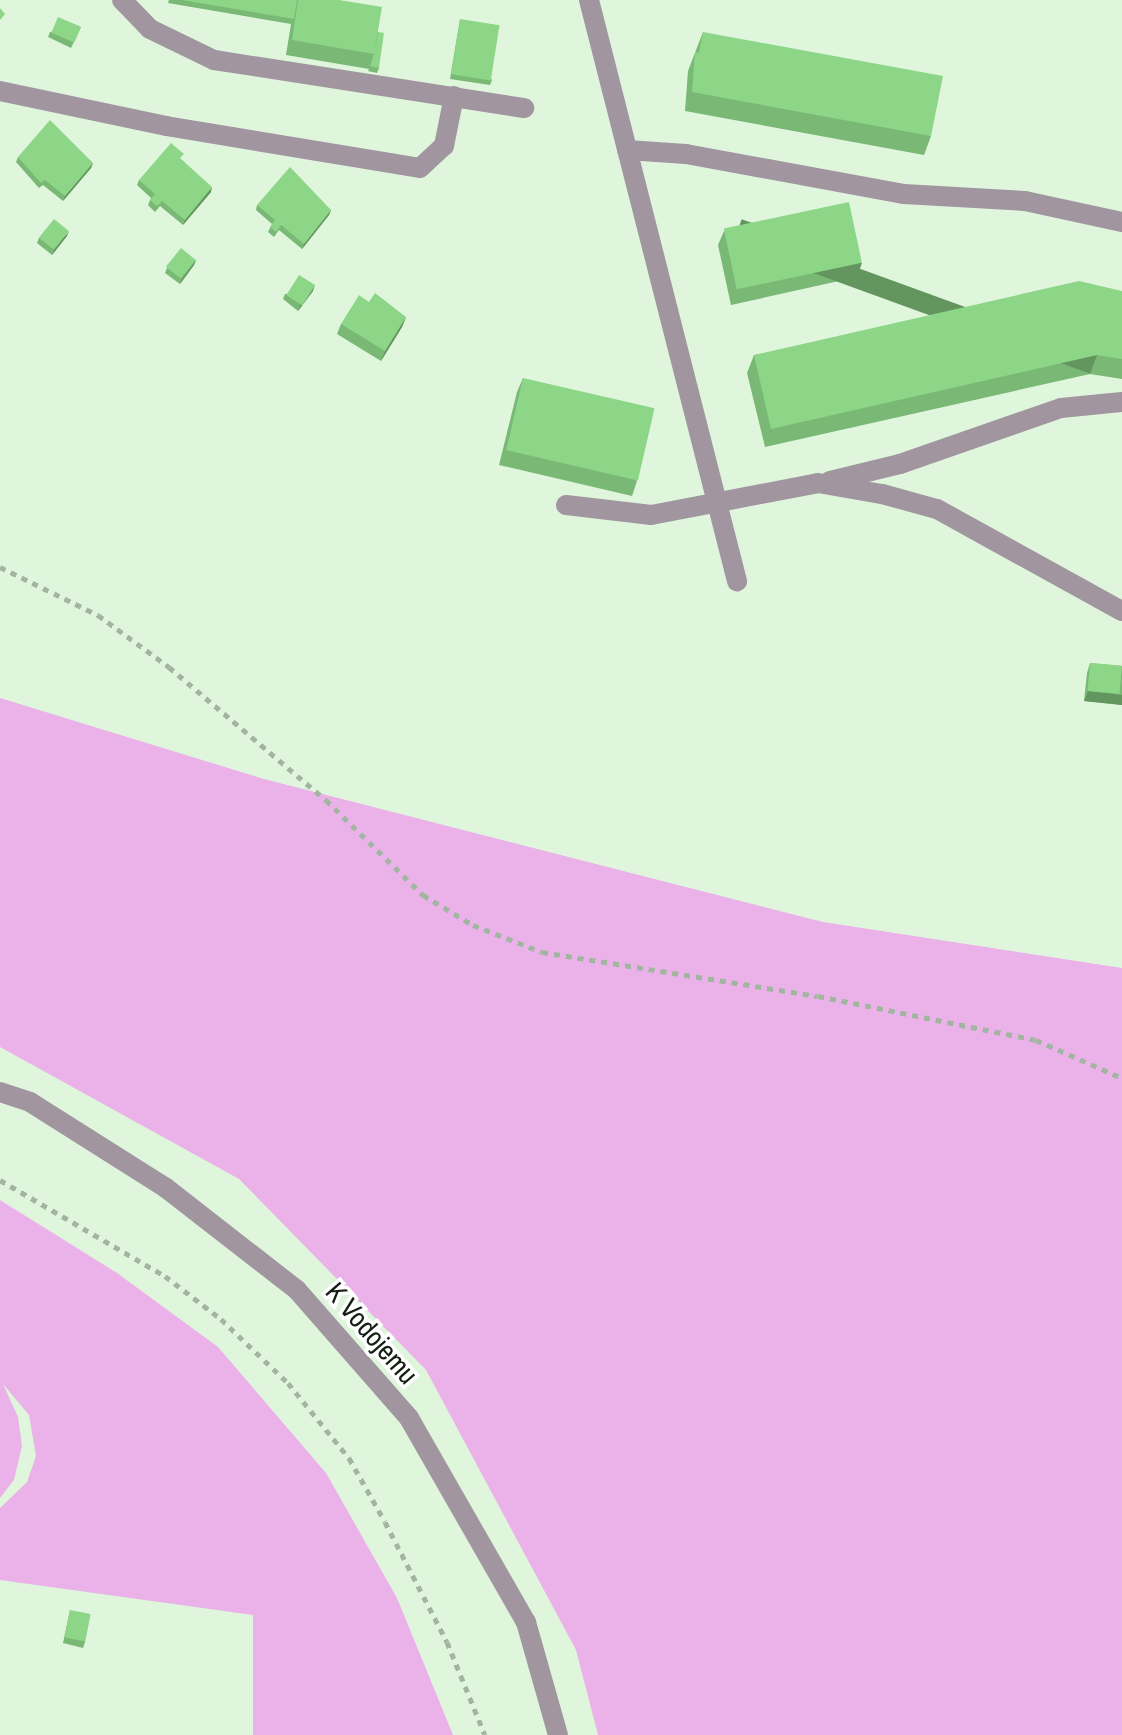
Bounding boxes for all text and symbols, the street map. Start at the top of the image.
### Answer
street label: K Vodojemu [319,1275,425,1391]

